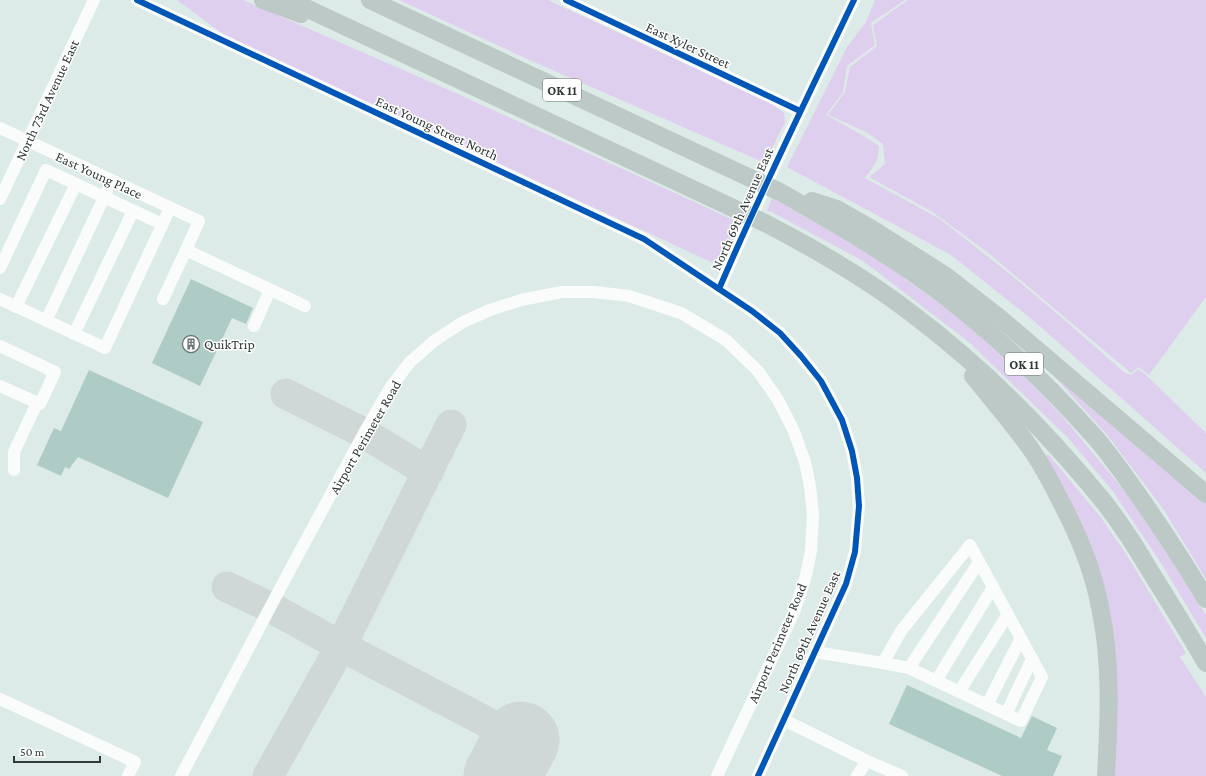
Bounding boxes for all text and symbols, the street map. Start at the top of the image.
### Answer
street label: East Xyler Street [643,19,733,72]
street label: North 73rd Avenue East [12,37,82,163]
road number: OK 11 [543,79,581,101]
street label: East Young Street North [373,93,501,164]
street label: North 69th Avenue East [708,145,776,273]
street label: East Young Place [53,148,145,202]
building icon: QuikTrip [181,334,201,354]
place label: QuikTrip [204,336,255,352]
road number: OK 11 [1005,353,1043,375]
street label: Airport Perimeter Road [326,377,404,497]
street label: North 69th Avenue East [775,568,843,696]
street label: Airport Perimeter Road [744,580,810,705]
scale bar [14,738,100,764]
text: 50 m [20,745,45,759]

